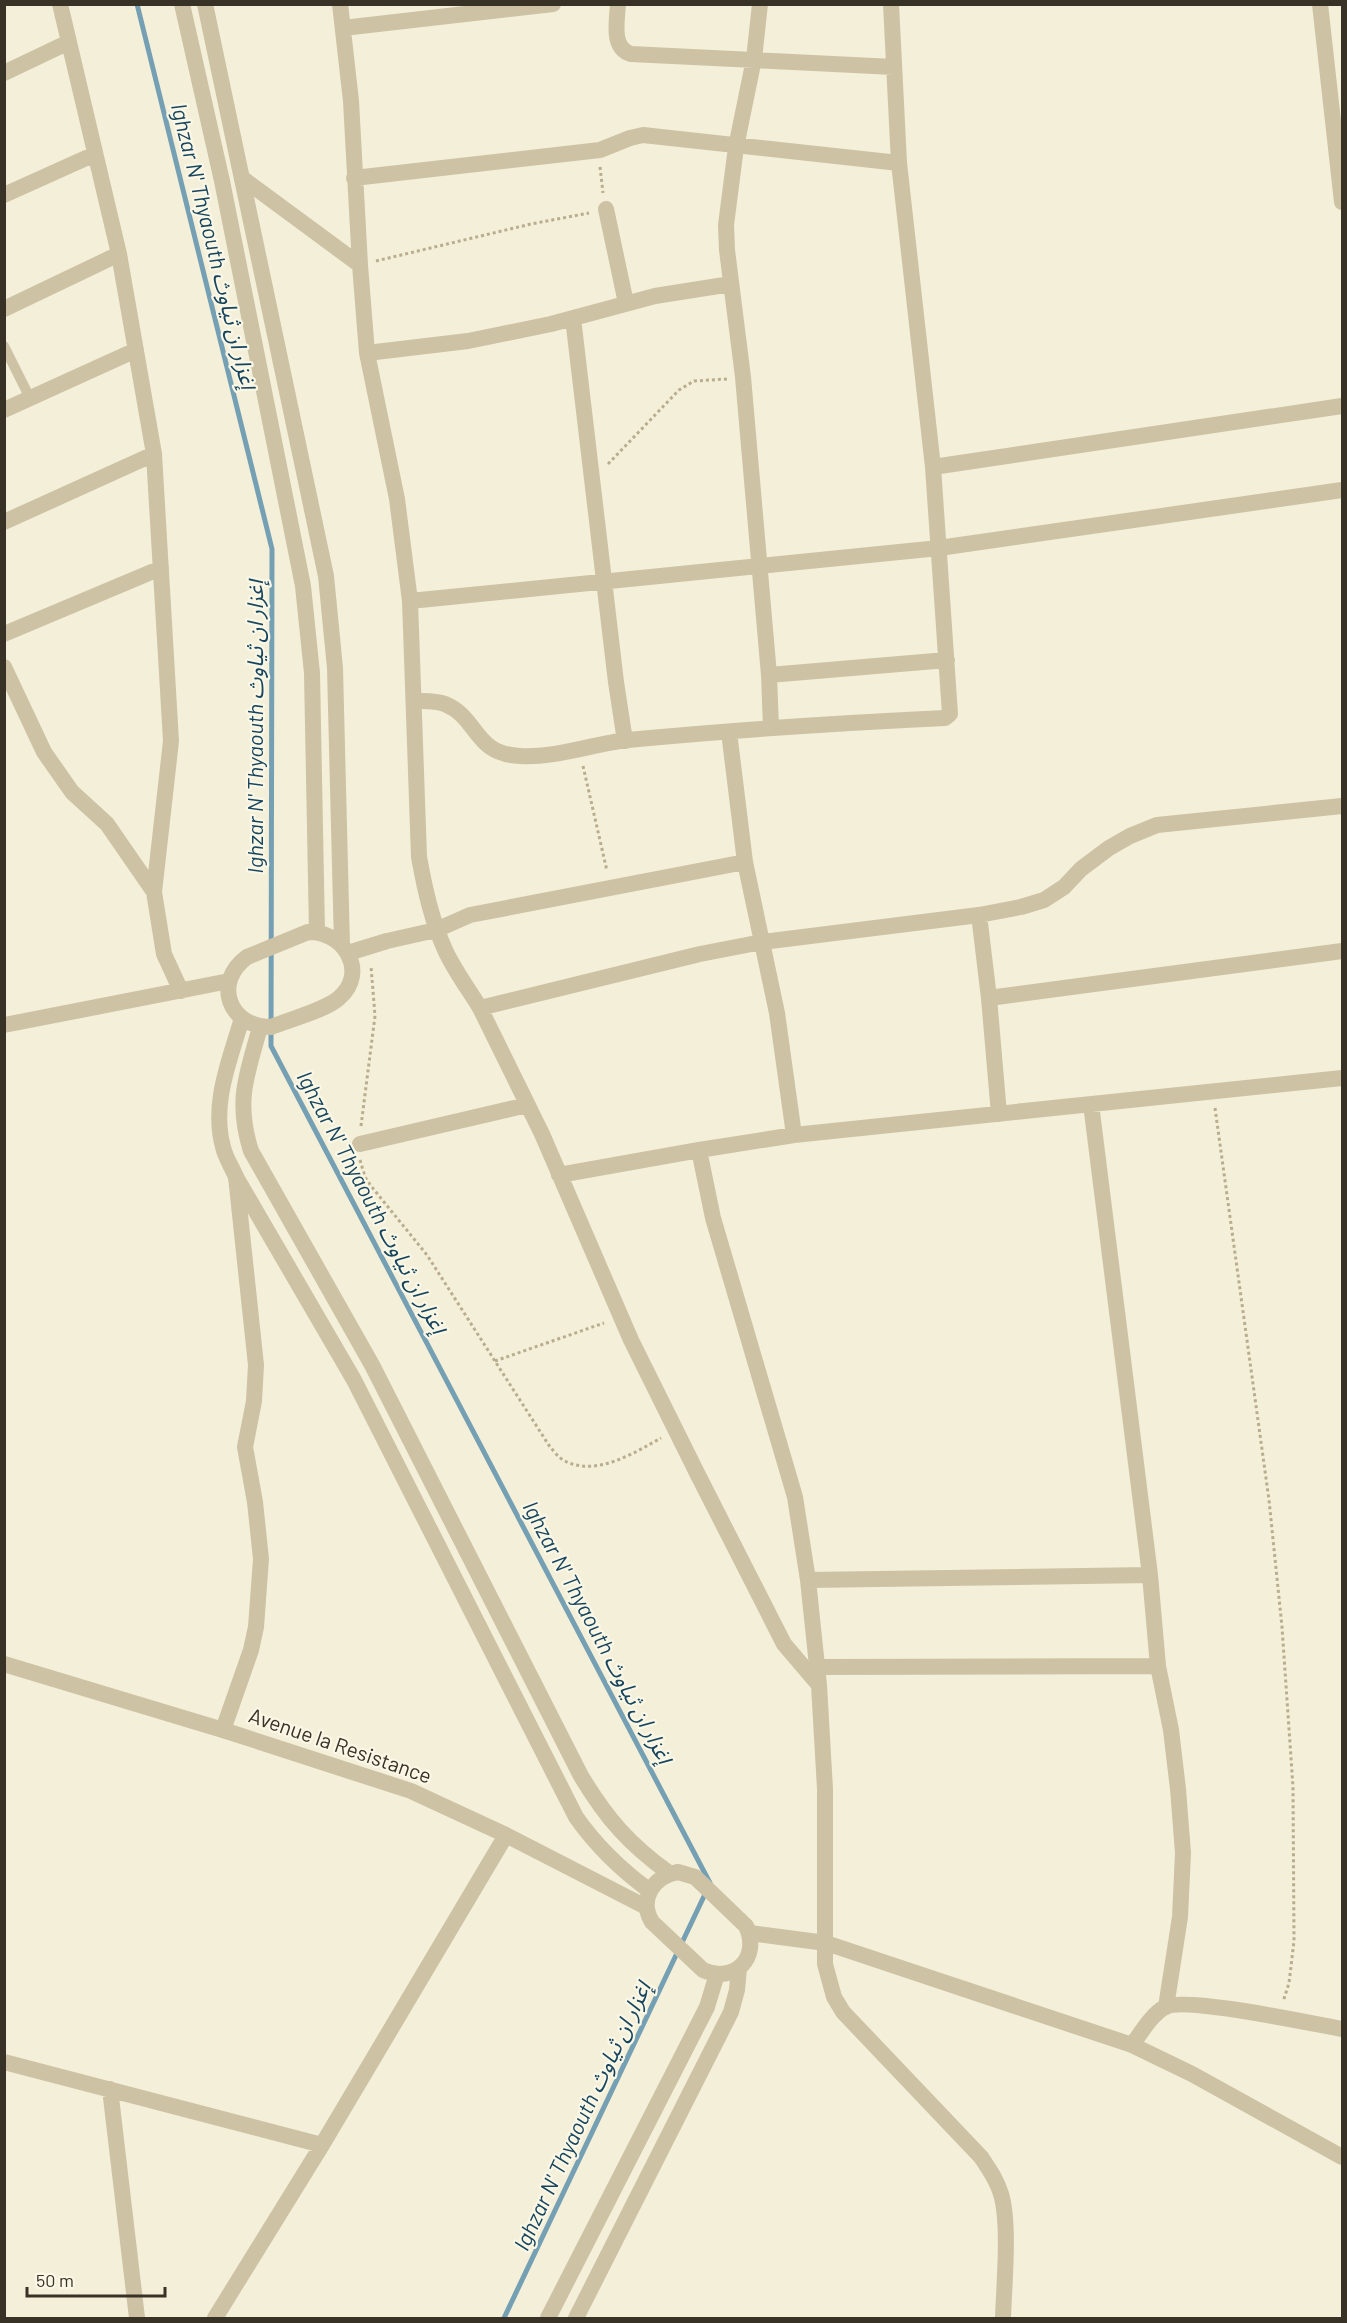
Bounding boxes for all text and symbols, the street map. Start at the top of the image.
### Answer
water label: Ighzar N' Thyaouth إغزار ان ثياوث [164,100,264,394]
water label: Ighzar N' Thyaouth إغزار ان ثياوث [241,578,270,874]
water label: Ighzar N' Thyaouth إغزار ان ثياوث [290,1066,454,1340]
water label: Ighzar N' Thyaouth إغزار ان ثياوث [516,1496,680,1770]
street label: Avenue la Resistance [246,1702,435,1788]
water label: Ighzar N' Thyaouth إغزار ان ثياوث [507,1975,658,2255]
scale bar [27,2260,165,2298]
text: 50 m [36,2269,74,2291]

